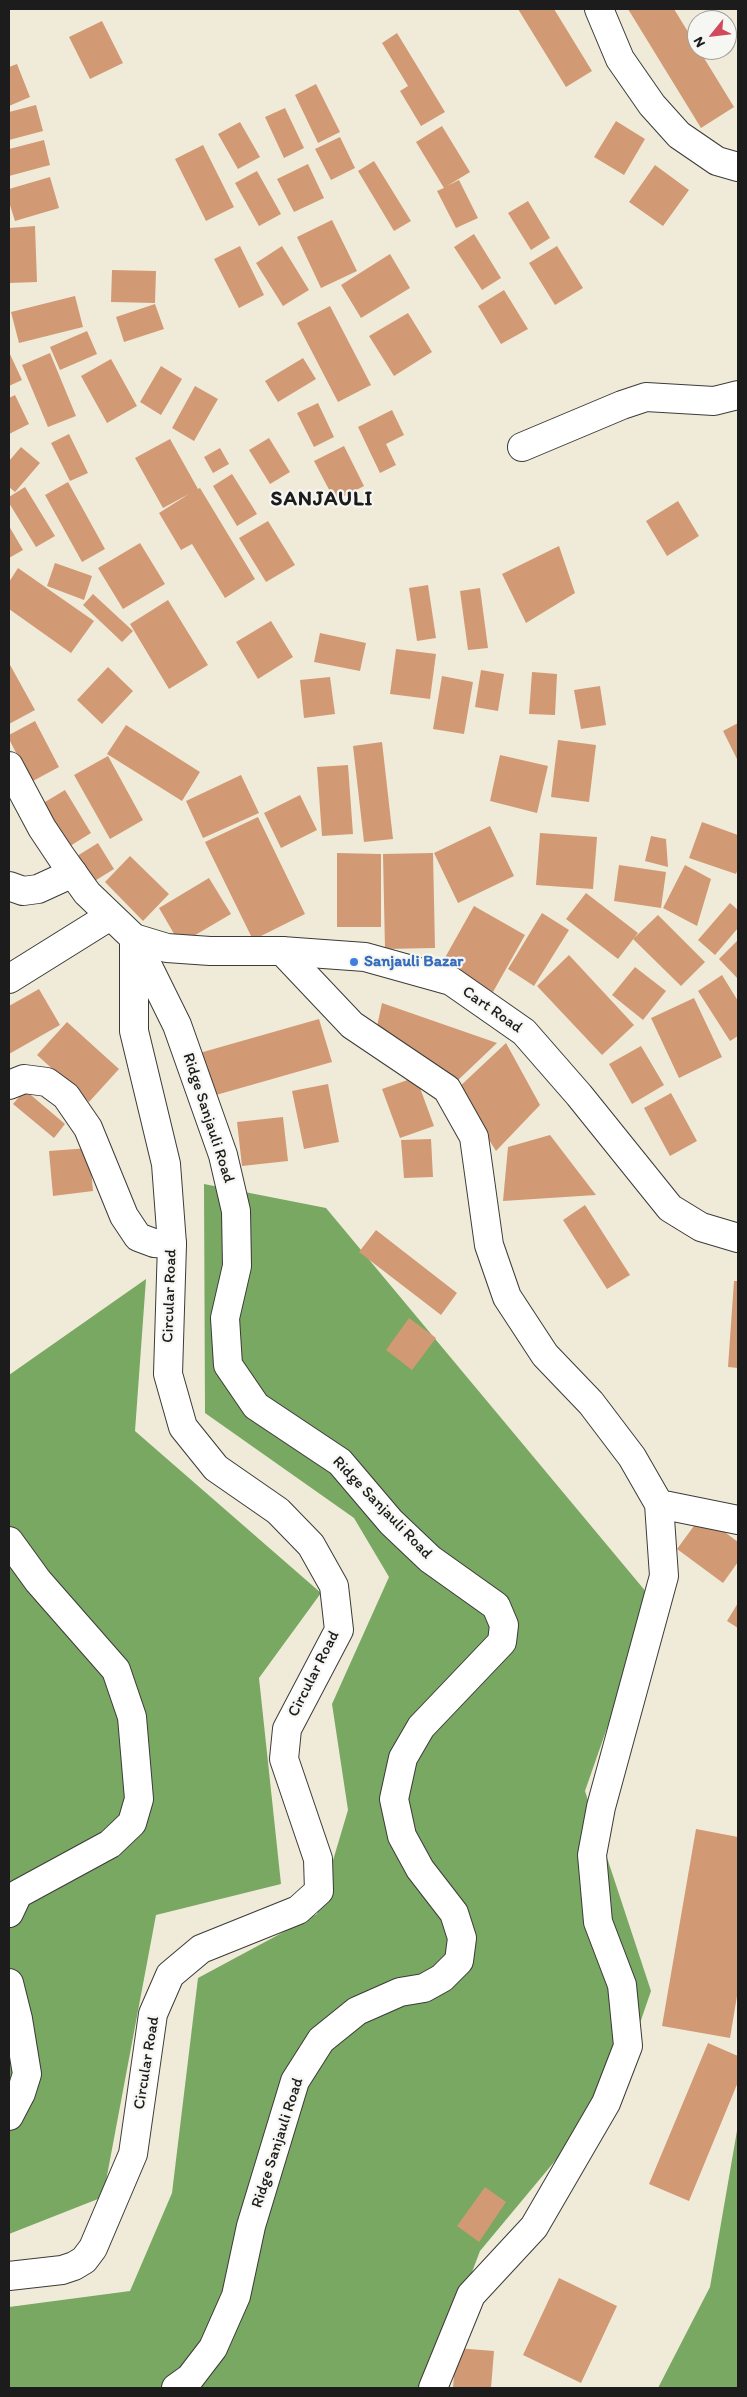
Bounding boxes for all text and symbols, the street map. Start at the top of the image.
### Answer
north arrow [687,10,737,60]
text: N [690,34,709,50]
district label: SANJAULI [269,487,375,513]
place label: Sanjauli Bazar [364,952,463,972]
marker: Sanjauli Bazar [348,956,360,968]
street label: Cart Road [458,982,526,1038]
street label: Ridge Sanjauli Road [178,1051,238,1185]
street label: Circular Road [159,1249,181,1343]
street label: Ridge Sanjauli Road [328,1453,436,1563]
street label: Circular Road [284,1628,344,1720]
street label: Circular Road [130,2015,164,2111]
street label: Ridge Sanjauli Road [248,2076,308,2210]

